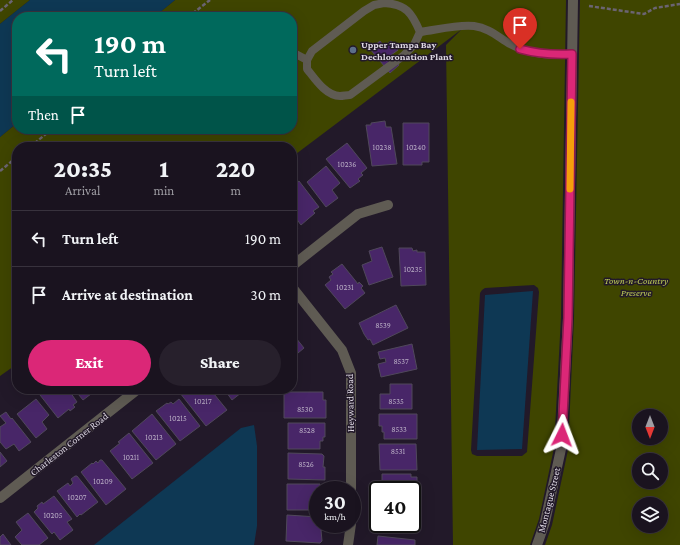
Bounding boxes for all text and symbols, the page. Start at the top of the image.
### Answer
pin [503,8,537,49]
icon: arrive [509,14,531,36]
icon: left [28,28,80,80]
text: 190 m [94,28,166,59]
place label: Upper Tampa Bay Dechloronation Plant [361,39,453,62]
marker: Upper Tampa Bay Dechloronation Plant [348,45,358,55]
text: Turn left [94,61,157,81]
icon: arrive [67,104,89,126]
text: Then [28,107,59,123]
house number: 10238 [372,143,392,152]
house number: 10240 [406,143,426,152]
text: 20:35 [53,155,112,182]
text: 1 [159,155,169,182]
text: 220 [216,155,256,182]
house number: 10236 [338,160,356,169]
text: Arrival [65,183,100,198]
text: min [153,183,174,198]
text: m [230,183,241,198]
icon: left [28,228,50,250]
text: Turn left [62,231,118,247]
text: 190 m [245,231,281,247]
house number: 10235 [404,265,422,274]
park label: Town-n-Country Preserve [604,275,668,298]
house number: 10231 [336,283,354,292]
icon: arrive [28,284,50,306]
text: Arrive at destination [62,287,193,303]
text: 30 m [251,287,281,303]
house number: 8539 [375,321,391,330]
button: Exit [28,340,151,386]
button: Share [159,340,281,386]
house number: 8537 [393,357,409,366]
street label: Heyward Road [344,373,356,432]
house number: 10217 [194,397,212,406]
house number: 8535 [388,397,404,406]
house number: 8530 [297,405,314,414]
north arrow [632,409,668,445]
map controls [632,409,668,533]
street label: Charleston Corner Road [28,410,111,478]
house number: 10215 [169,414,187,423]
position arrow [541,414,583,456]
house number: 8533 [391,425,407,434]
house number: 8528 [299,426,315,435]
house number: 10213 [145,433,163,442]
house number: 8531 [391,447,405,456]
house number: 10211 [123,453,139,462]
button: search [632,453,668,489]
house number: 8526 [298,460,314,469]
street label: Montague Street [536,466,563,534]
house number: 10209 [93,477,113,486]
speed limit sign: 40 [369,481,421,533]
text: 30 [324,491,346,513]
house number: 10207 [68,493,87,502]
button: layers [632,497,668,533]
house number: 10205 [43,511,63,520]
text: km/h [324,511,346,522]

